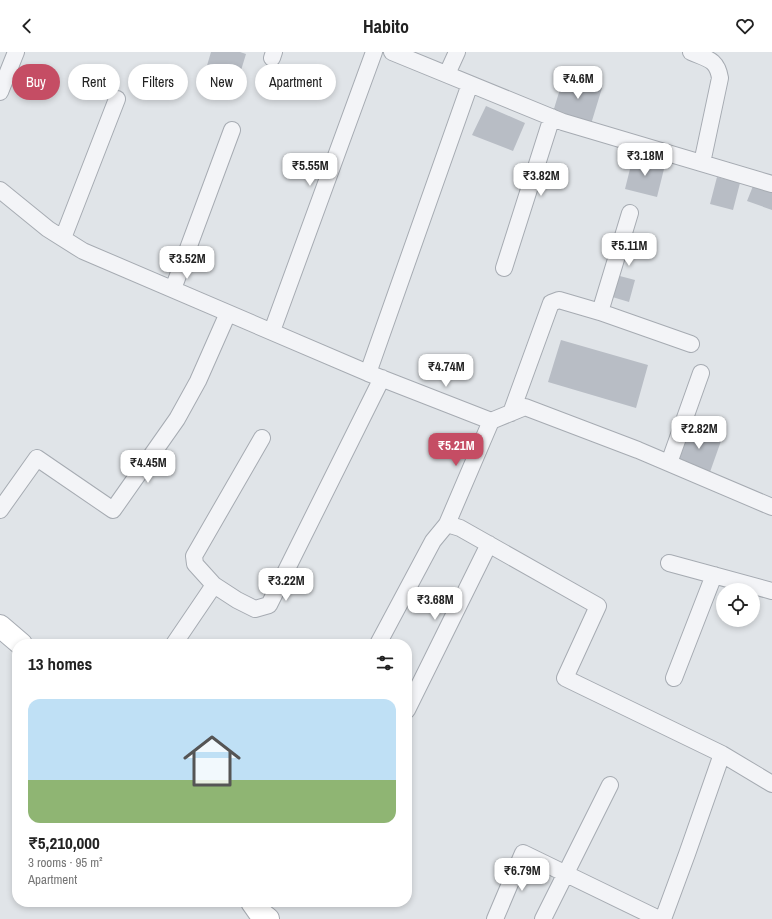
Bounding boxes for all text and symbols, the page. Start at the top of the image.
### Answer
text: Habito [363,14,409,39]
icon: back [16,15,38,37]
icon: heart [734,15,756,37]
chip: Buy [12,64,60,100]
chip: Rent [68,64,120,100]
chip: Filters [128,64,188,100]
chip: New [196,64,247,100]
chip: Apartment [255,64,336,100]
pin: ₹4.6M [550,66,606,100]
text: ₹4.6M [562,70,594,87]
pin: ₹3.18M [612,143,678,177]
text: ₹3.18M [626,147,664,164]
pin: ₹5.55M [277,153,343,187]
text: ₹5.55M [291,157,329,174]
pin: ₹3.82M [508,163,574,197]
text: ₹3.82M [522,167,560,184]
pin: ₹5.11M [596,233,662,267]
text: ₹5.11M [611,237,647,254]
pin: ₹3.52M [154,246,220,280]
text: ₹3.52M [168,250,206,267]
pin: ₹4.74M [413,354,479,388]
text: ₹4.74M [427,358,465,375]
pin: ₹2.82M [666,416,732,450]
text: ₹2.82M [680,420,718,437]
pin: ₹5.21M [423,433,489,467]
text: ₹5.21M [437,437,475,454]
pin: ₹4.45M [115,450,181,484]
text: ₹4.45M [129,454,167,471]
pin: ₹3.22M [253,568,319,602]
text: ₹3.22M [267,572,305,589]
map controls [716,583,760,627]
button: locate [716,583,760,627]
pin: ₹3.68M [402,587,468,621]
text: ₹3.68M [416,591,454,608]
text: 13 homes [28,652,92,675]
icon: filters [374,652,396,674]
icon: home [176,725,248,797]
text: ₹5,210,000 [28,831,100,854]
text: 3 rooms · 95 m² [28,854,103,871]
pin: ₹6.79M [489,858,555,892]
text: ₹6.79M [503,862,541,879]
text: Apartment [28,871,77,888]

